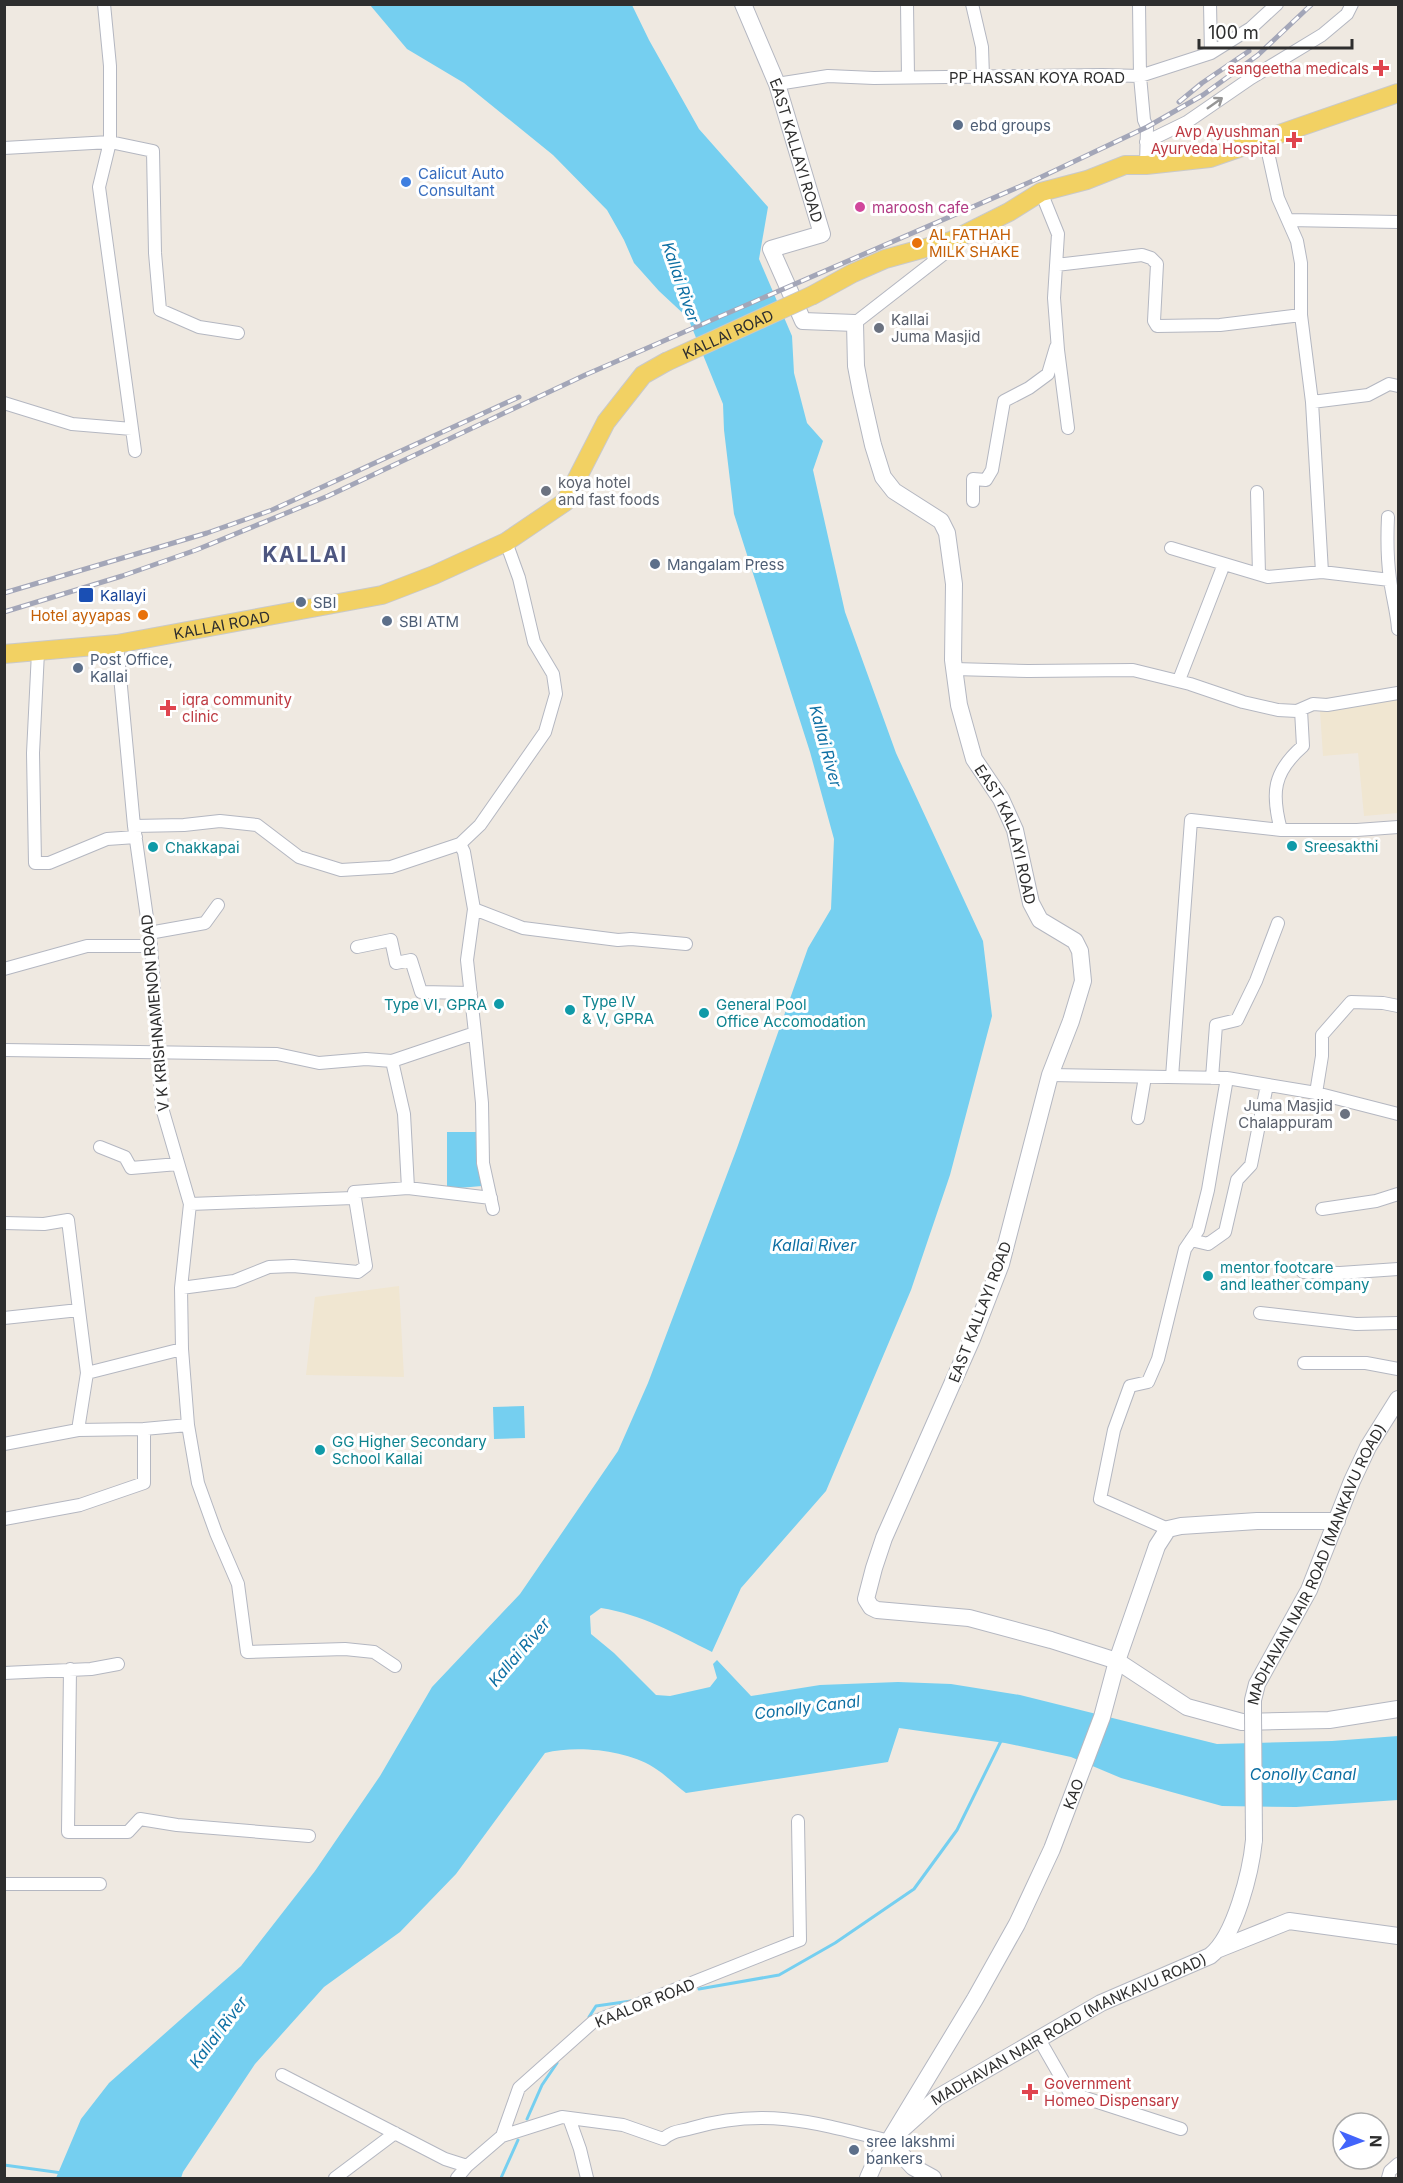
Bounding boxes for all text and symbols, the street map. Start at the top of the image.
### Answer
scale bar [1199,12,1352,50]
text: 100 m [1208,22,1259,43]
place label: sangeetha medicals [1227,59,1369,78]
marker: sangeetha medicals [1374,61,1388,75]
street label: PP HASSAN KOYA ROAD [949,68,1125,87]
street label: EAST KALLAYI ROAD [766,75,827,225]
one-way arrow [1206,97,1222,109]
place label: ebd groups [970,116,1051,135]
marker: ebd groups [951,118,965,132]
place label: Avp Ayushman Ayurveda Hospital [1151,122,1280,158]
marker: Avp Ayushman Ayurveda Hospital [1285,131,1303,149]
place label: Calicut Auto Consultant [418,164,504,200]
marker: Calicut Auto Consultant [399,175,413,189]
place label: maroosh cafe [872,198,969,217]
marker: maroosh cafe [853,200,867,214]
place label: AL FATHAH MILK SHAKE [929,225,1020,261]
marker: AL FATHAH MILK SHAKE [910,236,924,250]
water label: Kallai River [658,239,704,326]
street label: KALLAI ROAD [679,305,776,363]
place label: Kallai Juma Masjid [891,310,981,346]
marker: Kallai Juma Masjid [872,321,886,335]
place label: koya hotel and fast foods [558,473,660,509]
marker: koya hotel and fast foods [539,484,553,498]
district label: KALLAI [262,542,348,567]
place label: Mangalam Press [667,555,785,574]
marker: Mangalam Press [648,557,662,571]
marker: Kallayi [77,586,95,604]
place label: Kallayi [100,586,146,605]
place label: SBI [313,593,336,612]
marker: SBI [294,595,308,609]
place label: Hotel ayyapas [30,606,131,625]
street label: KALLAI ROAD [172,606,272,643]
marker: Hotel ayyapas [136,608,150,622]
place label: SBI ATM [399,612,459,631]
marker: SBI ATM [380,614,394,628]
place label: Post Office, Kallai [90,650,173,686]
marker: Post Office, Kallai [71,661,85,675]
place label: iqra community clinic [182,690,293,726]
marker: iqra community clinic [159,699,177,717]
water label: Kallai River [805,703,847,790]
street label: EAST KALLAYI ROAD [971,761,1041,906]
place label: Sreesakthi [1304,837,1379,856]
place label: Chakkapai [165,838,240,857]
marker: Sreesakthi [1285,839,1299,853]
marker: Chakkapai [146,840,160,854]
street label: V K KRISHNAMENON ROAD [137,914,173,1112]
place label: Type IV & V, GPRA [582,992,654,1028]
place label: Type VI, GPRA [384,995,487,1014]
place label: General Pool Office Accomodation [716,995,866,1031]
marker: Type VI, GPRA [492,997,506,1011]
marker: Type IV & V, GPRA [563,1003,577,1017]
marker: General Pool Office Accomodation [697,1006,711,1020]
place label: Juma Masjid Chalappuram [1238,1096,1333,1132]
marker: Juma Masjid Chalappuram [1338,1107,1352,1121]
water label: Kallai River [772,1235,857,1255]
street label: EAST KALLAYI ROAD [944,1239,1016,1385]
place label: mentor footcare and leather company [1220,1258,1370,1294]
marker: mentor footcare and leather company [1201,1269,1215,1283]
street label: MADHAVAN NAIR ROAD (MANKAVU ROAD) [1243,1420,1390,1707]
place label: GG Higher Secondary School Kallai [332,1432,487,1468]
marker: GG Higher Secondary School Kallai [313,1443,327,1457]
water label: Kallai River [484,1613,555,1690]
water label: Conolly Canal [753,1691,861,1723]
water label: Conolly Canal [1250,1764,1356,1784]
street label: KAO [1058,1776,1087,1812]
street label: MADHAVAN NAIR ROAD (MANKAVU ROAD) [927,1949,1209,2109]
street label: KAALOR ROAD [592,1974,698,2032]
water label: Kallai River [185,1992,252,2072]
place label: Government Homeo Dispensary [1044,2074,1180,2110]
marker: Government Homeo Dispensary [1021,2083,1039,2101]
north arrow [1331,2111,1391,2171]
place label: sree lakshmi bankers [866,2132,955,2168]
text: N [1366,2135,1386,2148]
marker: sree lakshmi bankers [847,2143,861,2157]

